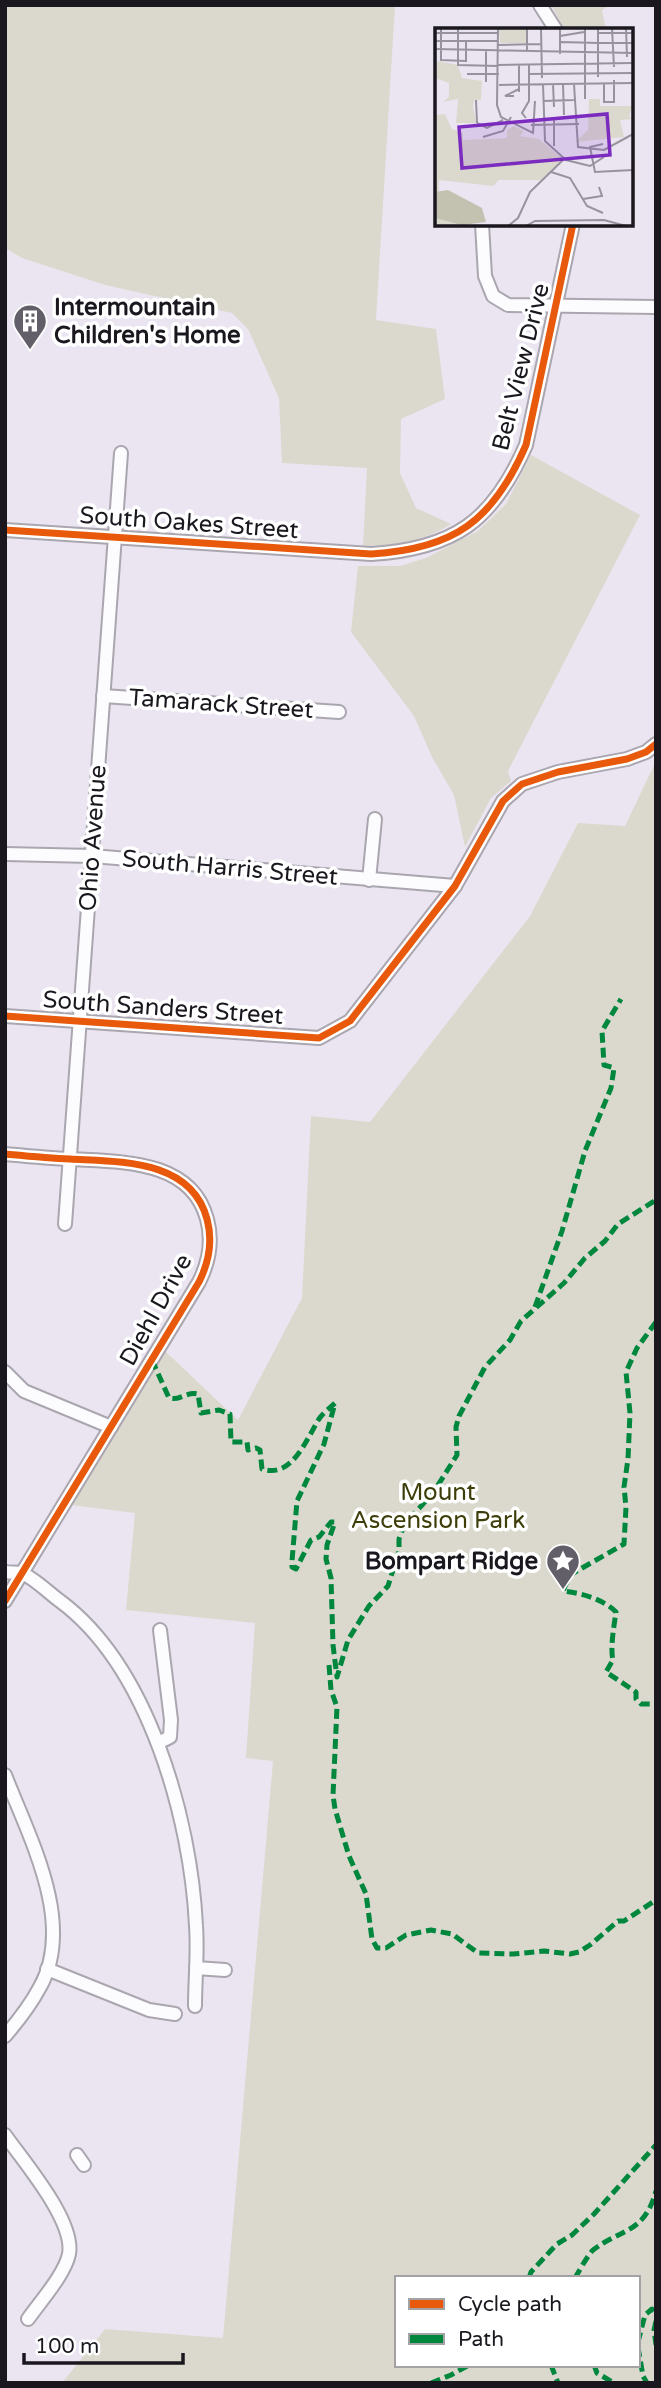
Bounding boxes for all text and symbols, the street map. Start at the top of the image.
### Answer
inset map [435,28,633,226]
street label: Belt View Drive [486,280,556,454]
place label: Intermountain Children's Home [54,293,241,350]
building icon: Intermountain Children's Home [11,302,49,351]
street label: South Oakes Street [78,501,300,545]
street label: Tamarack Street [128,683,314,725]
street label: Ohio Avenue [73,764,113,912]
street label: South Harris Street [121,844,339,892]
street label: South Sanders Street [42,985,284,1031]
street label: Diehl Drive [113,1249,199,1371]
park label: Mount Ascension Park [351,1478,525,1535]
place icon: Bompart Ridge [544,1542,582,1591]
place label: Bompart Ridge [365,1547,538,1576]
legend [395,2276,640,2367]
text: Cycle path [458,2292,562,2317]
scale bar [24,2322,184,2366]
text: Path [458,2327,504,2352]
text: 100 m [35,2334,99,2359]

